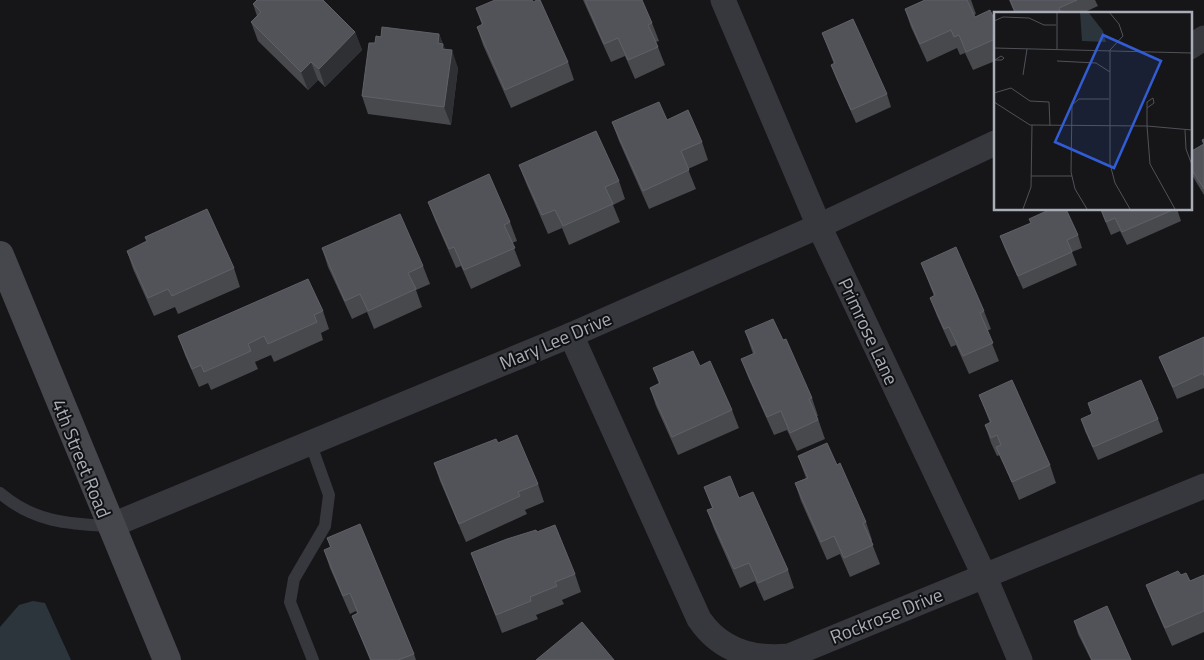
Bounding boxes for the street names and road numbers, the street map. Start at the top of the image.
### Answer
street label: Primrose Lane [831,273,907,389]
street label: Mary Lee Drive [494,303,616,377]
street label: 4th Street Road [45,394,119,522]
street label: Rockrose Drive [825,579,947,651]

